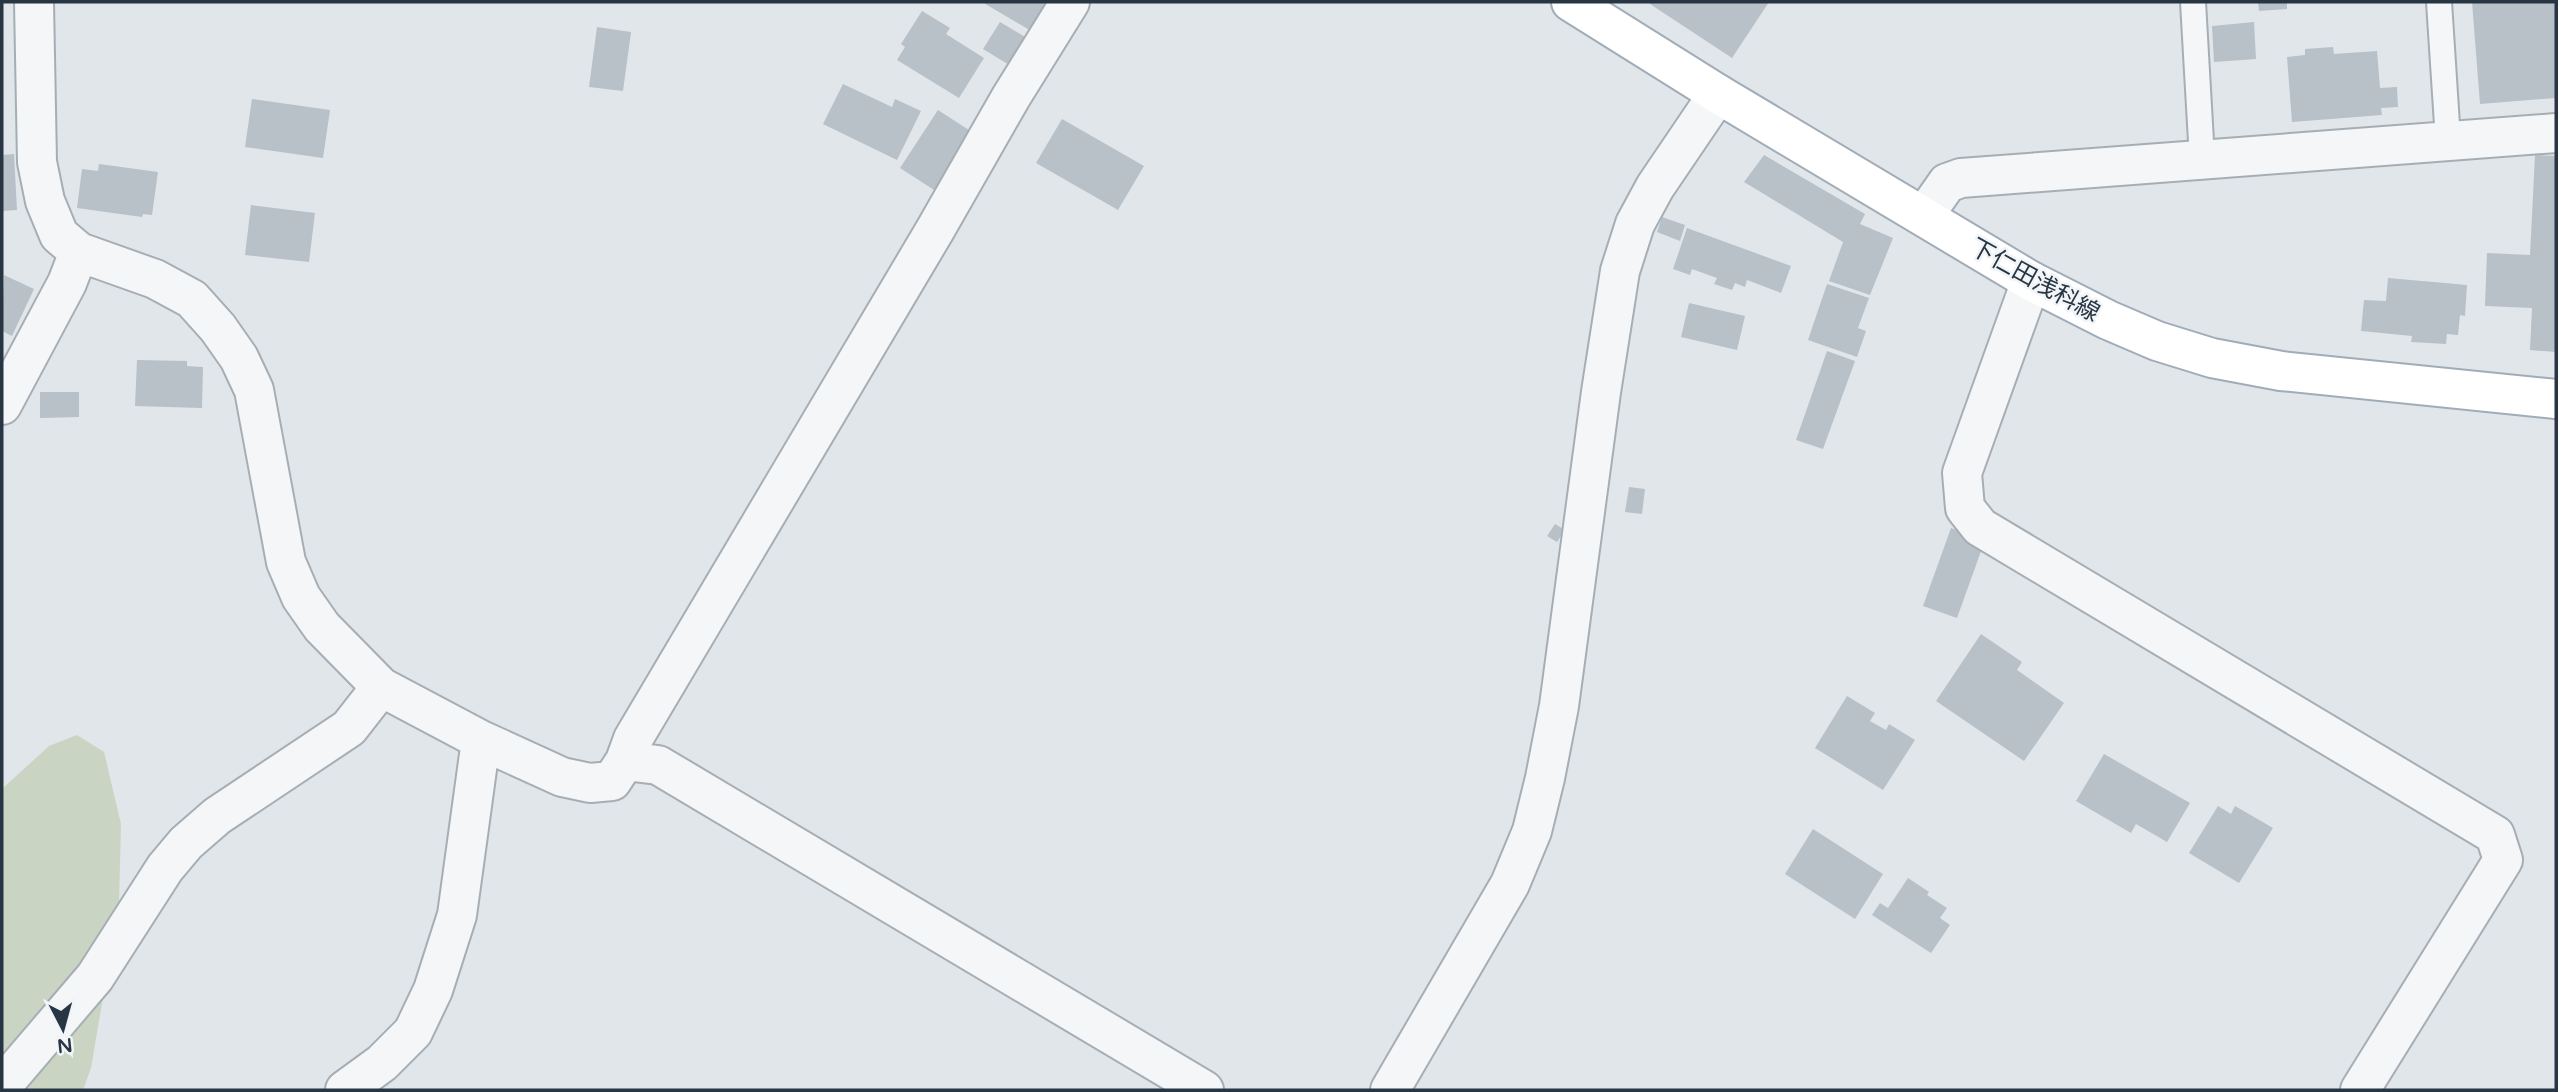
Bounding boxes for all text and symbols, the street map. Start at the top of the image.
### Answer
street label: 下仁田浅科線 [1965,233,2105,328]
north arrow [28,994,98,1064]
text: N [56,1033,73,1057]

